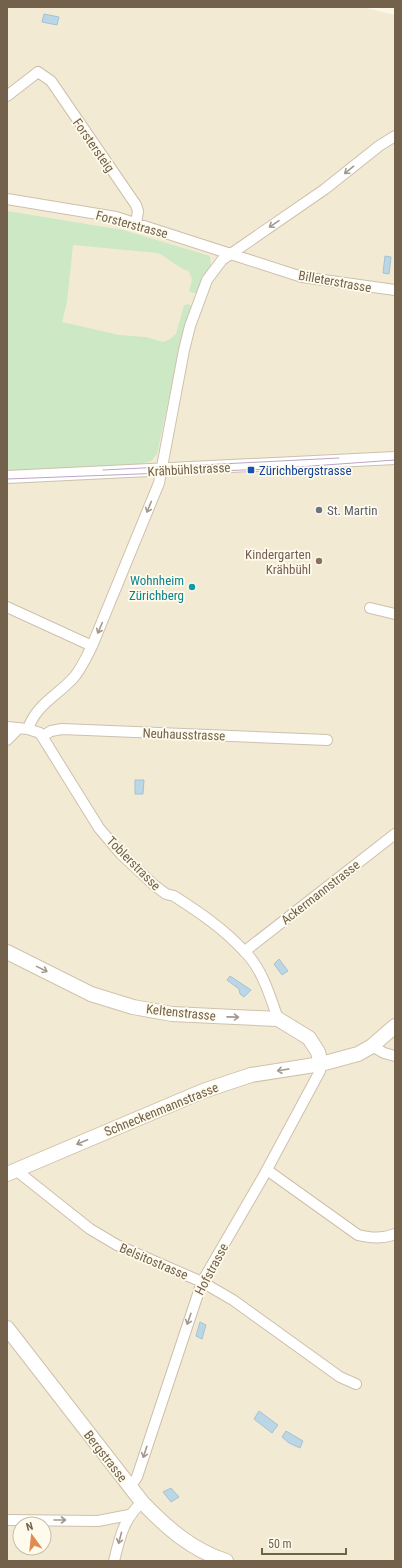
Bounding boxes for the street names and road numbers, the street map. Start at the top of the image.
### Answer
street label: Forstersteig [70,116,117,175]
street label: Forsterstrasse [94,208,170,241]
street label: Billeterstrasse [297,268,373,295]
street label: Krähbühlstrasse [147,460,231,479]
street label: Neuhausstrasse [142,726,226,743]
street label: Toblerstrasse [104,833,164,893]
street label: Ackermannstrasse [278,857,363,928]
street label: Keltenstrasse [145,1001,216,1024]
street label: Schneckenmannstrasse [102,1080,220,1139]
street label: Belsitostrasse [117,1240,190,1283]
street label: Hofstrasse [192,1241,231,1298]
street label: Bergstrasse [81,1428,130,1485]

